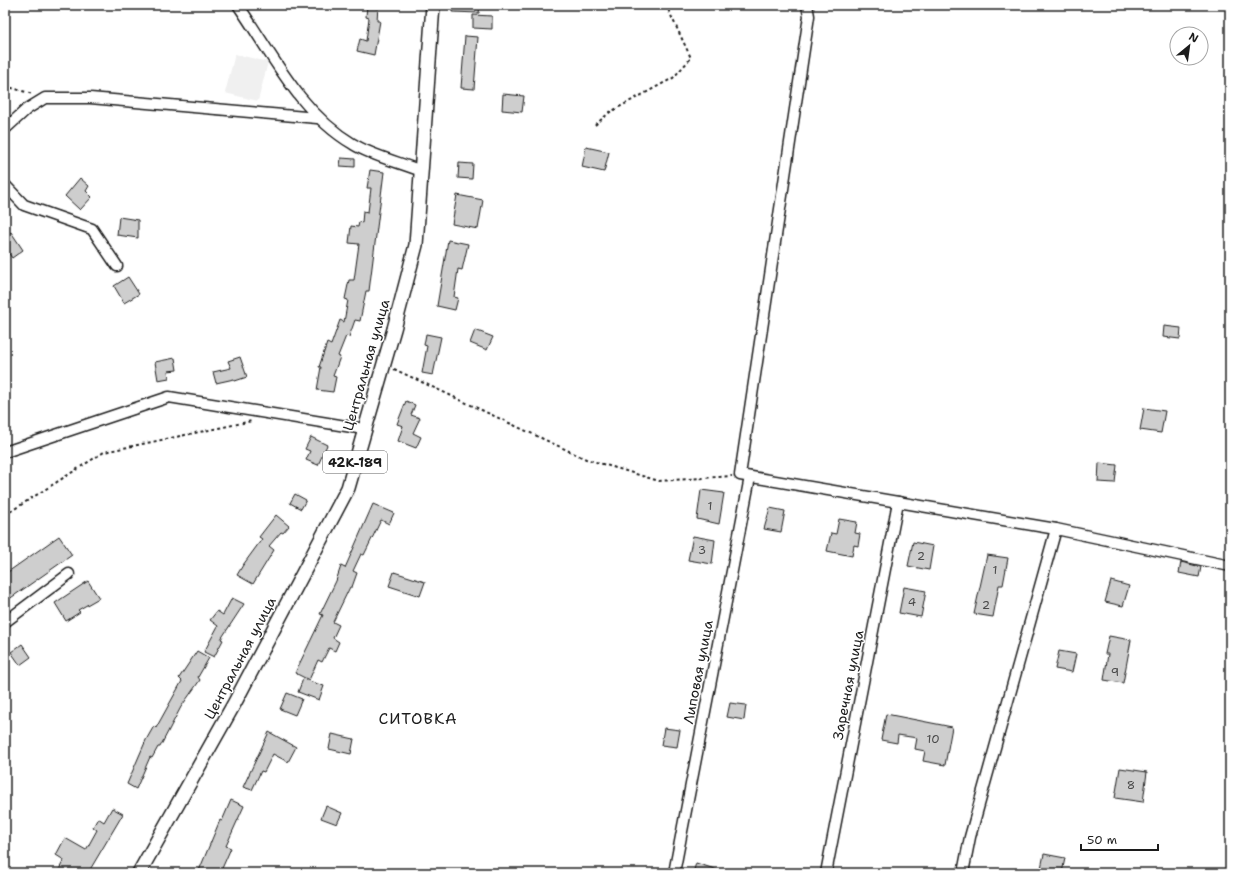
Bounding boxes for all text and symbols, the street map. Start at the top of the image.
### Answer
north arrow [1169,26,1209,66]
text: N [1186,29,1201,47]
street label: Центральная улица [339,297,394,433]
road number: 42К-189 [323,451,387,473]
house number: 1 [707,498,713,514]
house number: 3 [698,542,706,558]
house number: 2 [917,548,925,564]
house number: 1 [992,562,998,578]
street label: Центральная улица [200,593,280,722]
house number: 4 [908,594,916,610]
house number: 2 [982,597,990,613]
street label: Липовая улица [679,618,717,726]
street label: Заречная улица [829,628,868,742]
house number: 9 [1111,664,1119,680]
district label: СИТОВКА [378,708,458,729]
house number: 10 [926,731,940,747]
house number: 8 [1127,777,1135,793]
scale bar [1081,826,1158,852]
text: 50 m [1087,832,1117,848]

